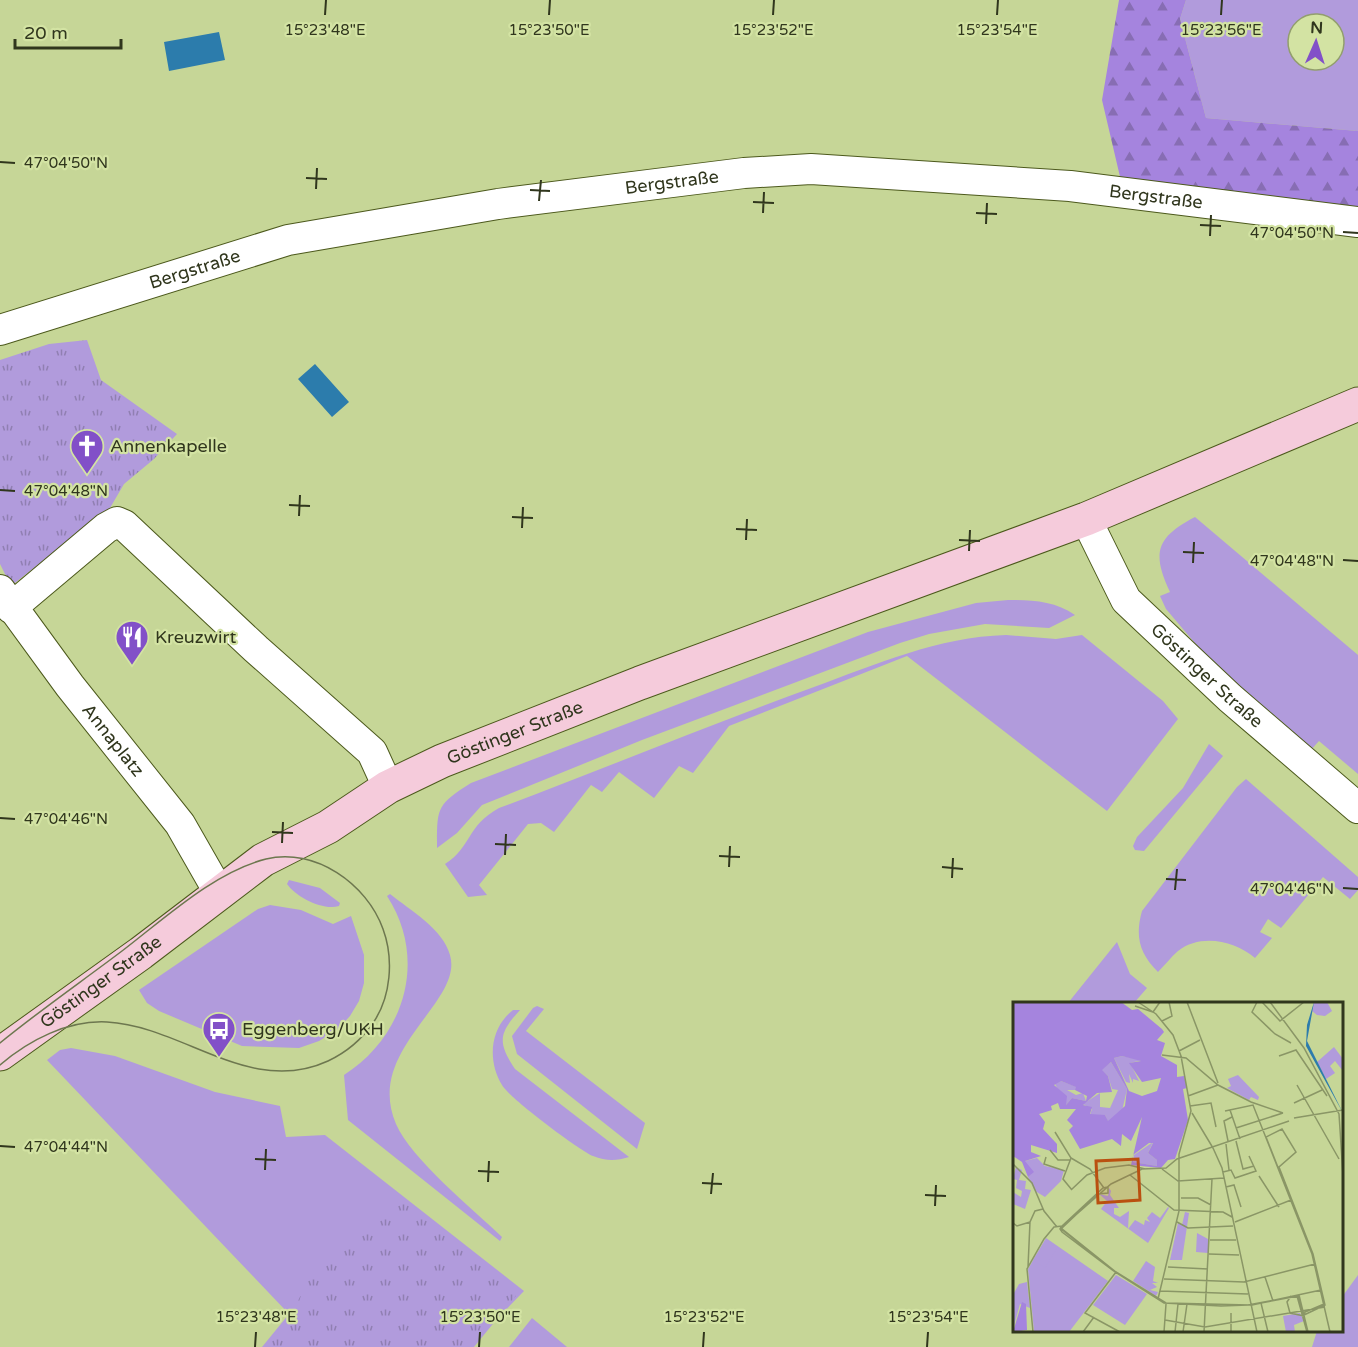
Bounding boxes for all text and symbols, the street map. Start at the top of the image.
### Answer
scale bar [15,12,122,50]
north arrow [1286,12,1346,72]
text: N [1310,18,1324,38]
text: 15°23'48"E [285,21,365,39]
text: 15°23'50"E [509,21,589,39]
text: 15°23'52"E [733,21,813,39]
text: 15°23'54"E [957,21,1037,39]
text: 15°23'56"E [1181,21,1261,39]
text: 20 m [24,22,68,44]
text: 47°04'50"N [24,154,108,172]
street label: Bergstraße [624,165,720,199]
street label: Bergstraße [1108,180,1204,213]
text: 47°04'50"N [1250,224,1334,242]
street label: Bergstraße [146,245,243,294]
church icon: Annenkapelle [69,428,105,475]
place label: Annenkapelle [110,435,227,457]
text: 47°04'48"N [24,482,108,500]
text: 47°04'48"N [1250,552,1334,570]
street label: Göstinger Straße [1146,618,1267,732]
restaurant icon: Kreuzwirt [114,619,150,666]
place label: Kreuzwirt [155,626,236,648]
street label: Göstinger Straße [444,696,586,769]
street label: Annaplatz [77,699,149,781]
text: 47°04'46"N [24,810,108,828]
text: 47°04'46"N [1250,880,1334,898]
street label: Göstinger Straße [36,930,166,1033]
inset map [1013,1002,1343,1332]
bus stop icon: Eggenberg/UKH [201,1011,237,1058]
place label: Eggenberg/UKH [242,1018,384,1040]
text: 47°04'44"N [24,1138,108,1156]
text: 15°23'48"E [216,1308,296,1326]
text: 15°23'50"E [440,1308,520,1326]
text: 15°23'52"E [664,1308,744,1326]
text: 15°23'54"E [888,1308,968,1326]

